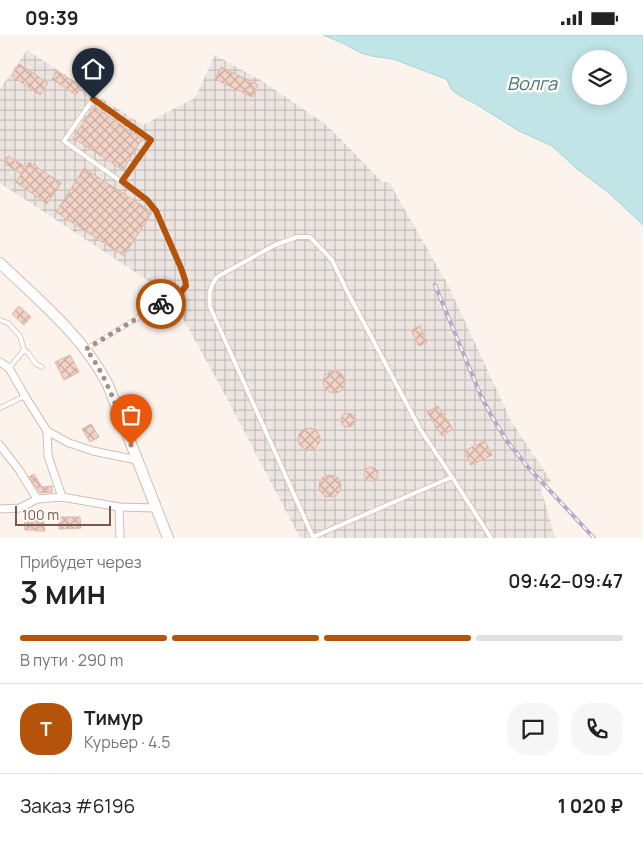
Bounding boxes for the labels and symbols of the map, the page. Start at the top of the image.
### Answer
pin [72,48,114,99]
water label: Волга [507,71,558,95]
courier [136,279,186,329]
pin [110,394,152,445]
scale bar [15,503,111,526]

